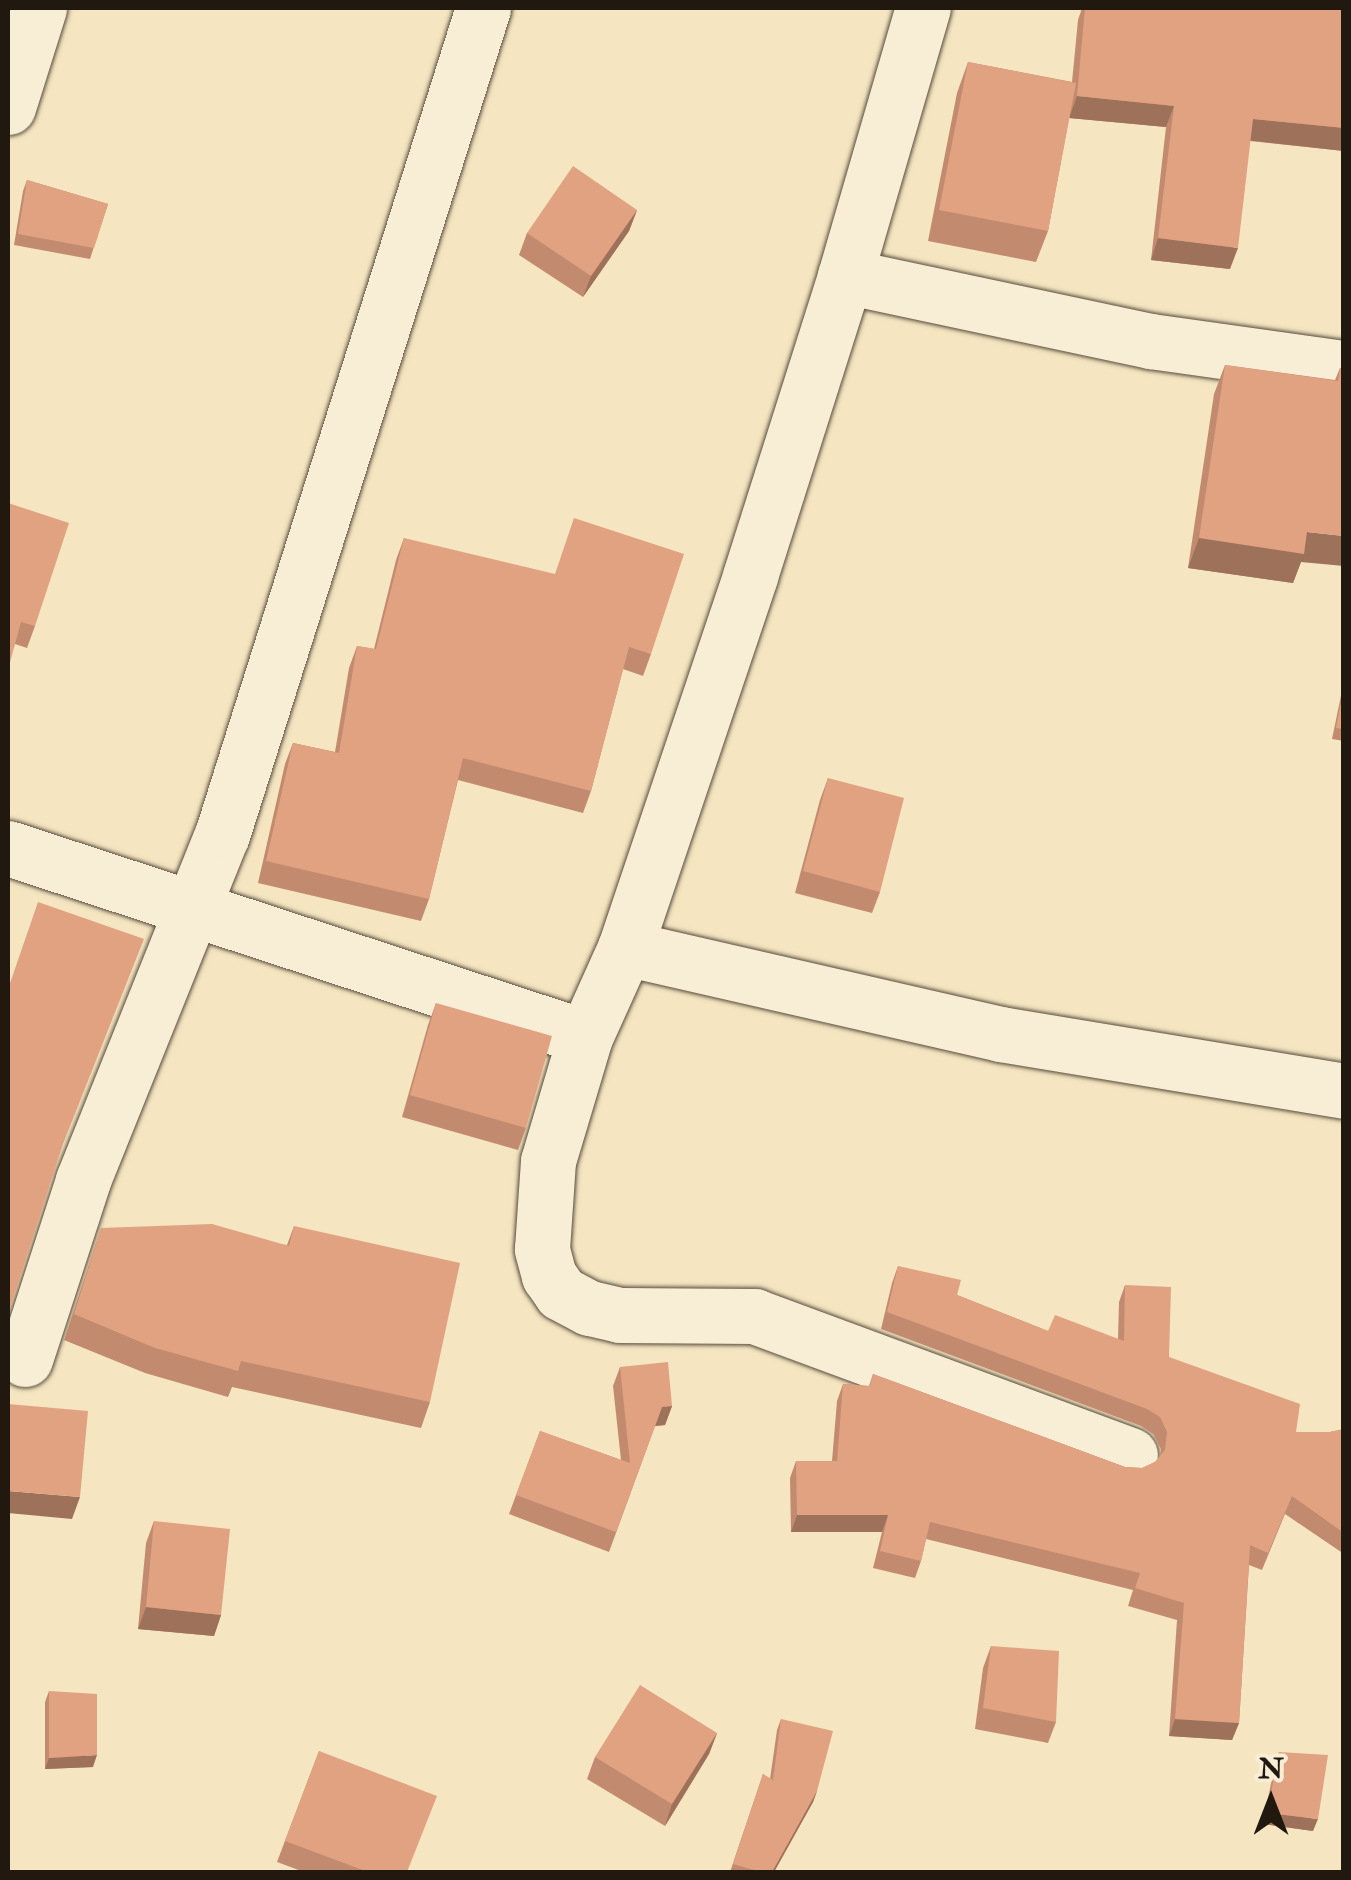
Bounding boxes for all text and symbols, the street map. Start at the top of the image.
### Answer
north arrow [1221,1750,1321,1850]
text: N [1258,1752,1284,1787]

